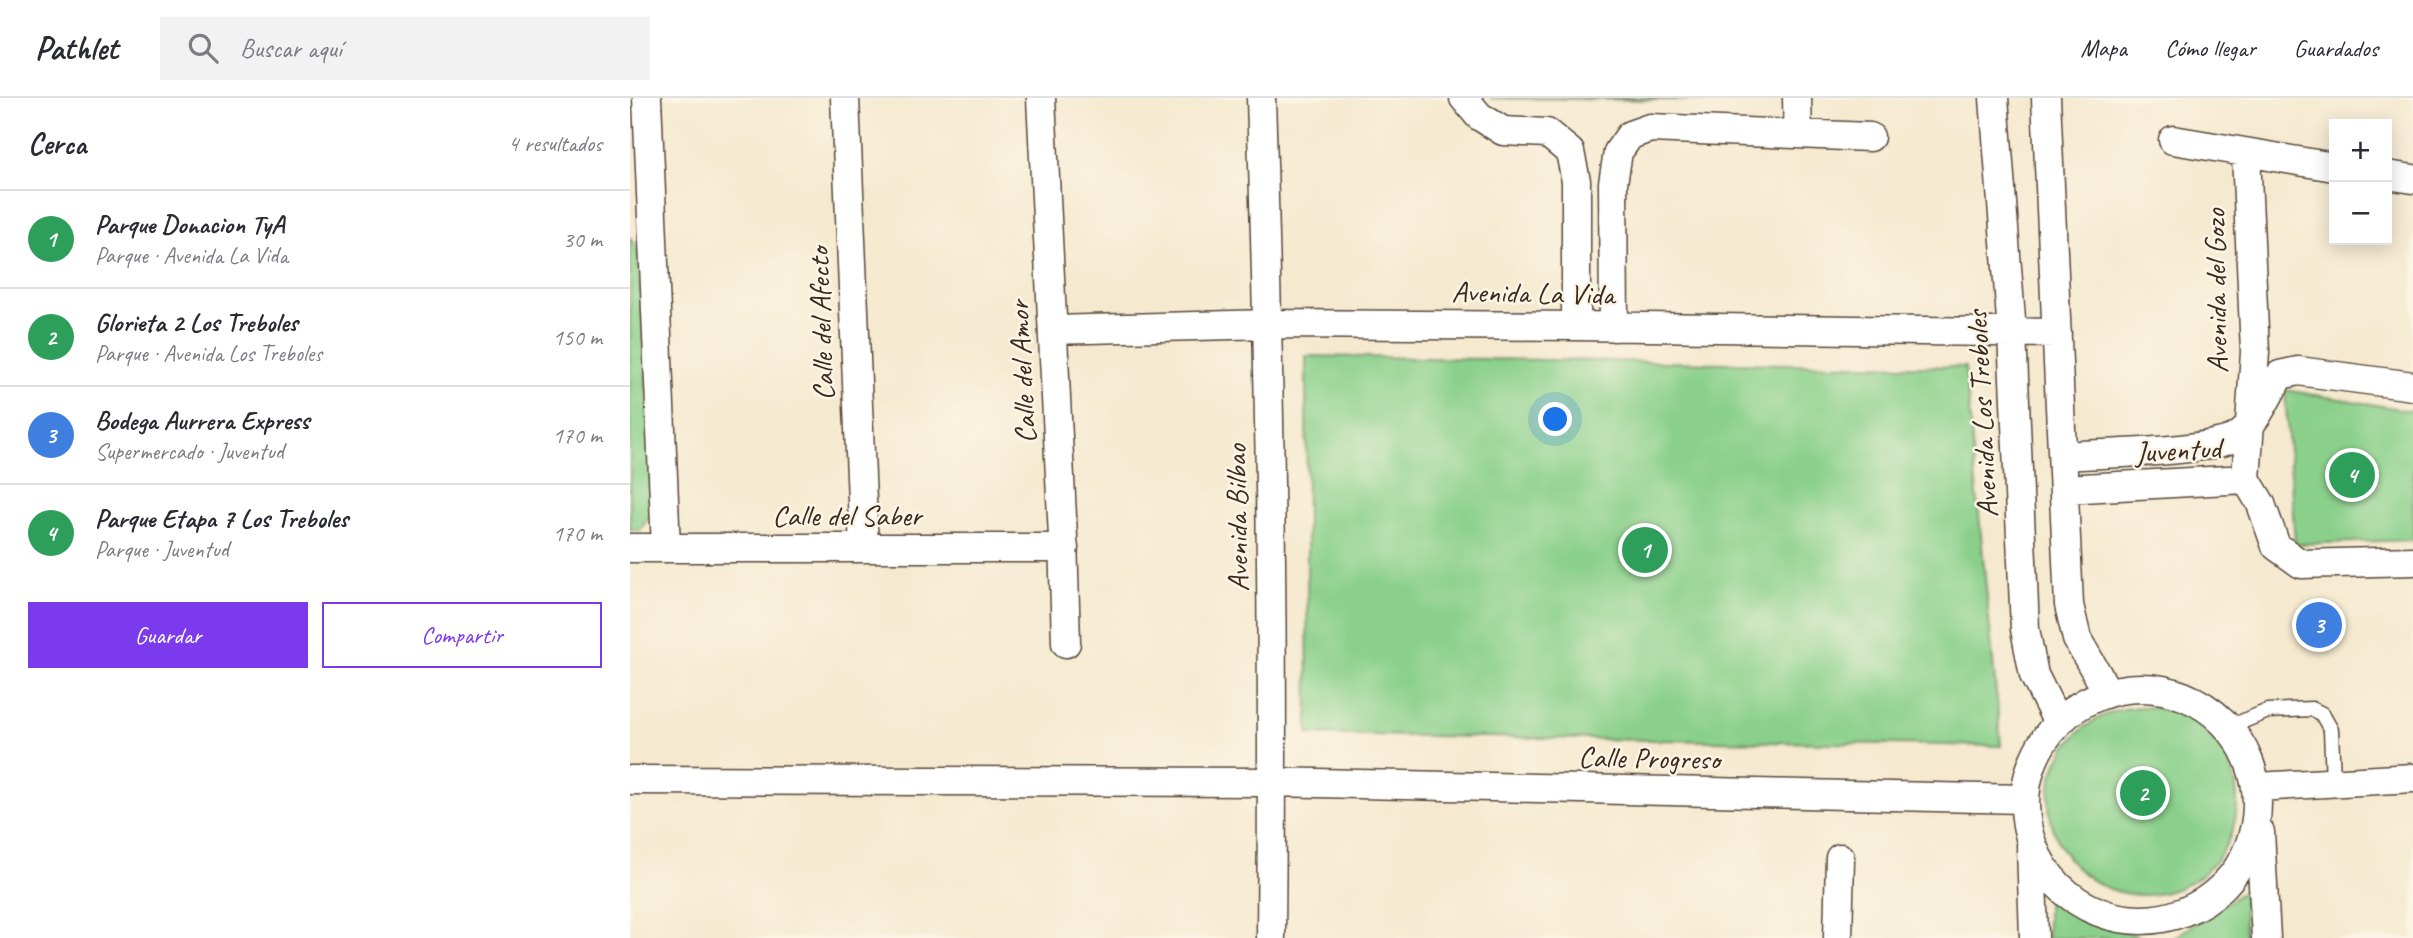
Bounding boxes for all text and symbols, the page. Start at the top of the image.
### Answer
search box [160,17,650,80]
text: Pathlet [35,27,118,69]
icon: search [184,29,222,67]
text: Buscar aquí [240,32,342,65]
text: Mapa [2080,33,2127,63]
text: Cómo llegar [2165,33,2256,63]
text: Guardados [2294,33,2378,63]
map controls [2329,119,2392,245]
button: + [2329,119,2392,182]
text: Cerca [28,125,86,163]
text: 4 resultados [508,129,602,158]
button: − [2329,182,2392,245]
street label: Avenida del Gozo [2196,207,2236,373]
text: Parque Donacion TyA [95,208,284,241]
text: 1 [46,225,56,254]
text: 30 m [563,225,602,254]
text: Parque · Avenida La Vida [95,241,288,270]
street label: Calle del Afecto [799,243,843,401]
street label: Avenida La Vida [1451,273,1617,313]
street label: Calle del Amor [999,297,1045,444]
text: Glorieta 2 Los Treboles [95,306,298,339]
street label: Avenida Los Treboles [1957,307,2006,519]
text: 2 [46,323,56,352]
text: 150 m [553,323,602,352]
text: Parque · Avenida Los Treboles [95,339,322,368]
your location [1538,402,1572,436]
text: Bodega Aurrera Express [95,404,309,437]
text: 3 [46,421,56,450]
text: 170 m [553,421,602,450]
street label: Juventud [2132,429,2226,471]
text: Supermercado · Juventud [95,437,284,466]
street label: Avenida Bilbao [1217,443,1257,592]
pin: 4 [2329,449,2375,501]
street label: Calle del Saber [772,496,924,534]
text: Parque Etapa 7 Los Treboles [95,502,348,535]
text: 4 [46,519,56,548]
text: 170 m [553,519,602,548]
pin: 1 [1622,524,1668,576]
text: Parque · Juventud [95,535,229,564]
pin: 3 [2296,599,2342,651]
button: Guardar [28,602,308,668]
button: Compartir [322,602,602,668]
street label: Calle Progreso [1578,738,1724,778]
pin: 2 [2120,767,2166,819]

